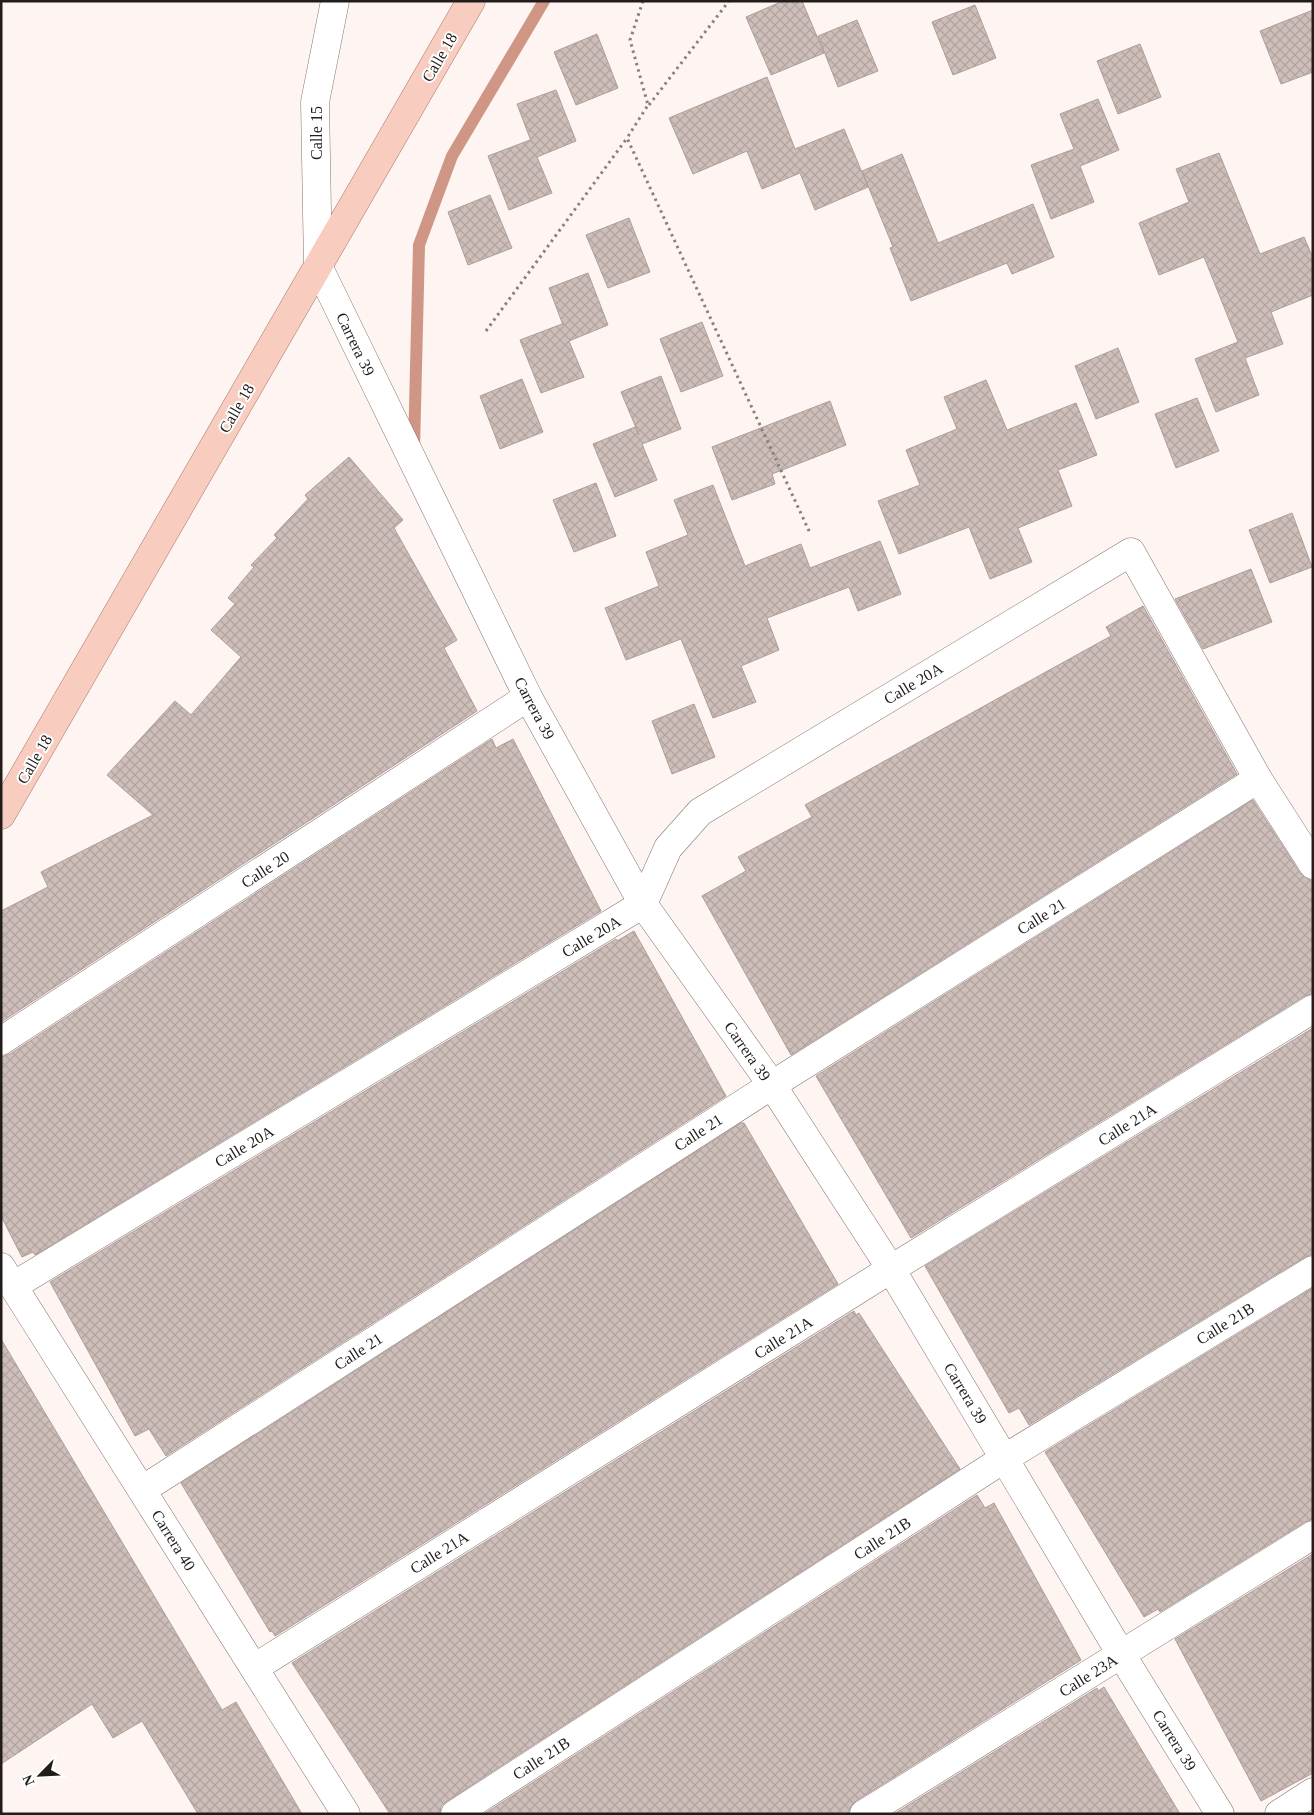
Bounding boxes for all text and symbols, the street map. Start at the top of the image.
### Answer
street label: Calle 18 [419,30,460,85]
street label: Calle 15 [308,106,325,160]
street label: Carrera 39 [333,310,378,378]
street label: Calle 18 [216,381,257,436]
street label: Calle 20A [881,659,946,708]
street label: Carrera 39 [511,674,558,742]
street label: Calle 18 [14,732,55,787]
street label: Calle 20 [238,848,292,891]
street label: Calle 21 [1014,895,1069,938]
street label: Calle 20A [559,912,624,961]
street label: Carrera 39 [721,1019,774,1084]
street label: Calle 21A [1095,1100,1160,1149]
street label: Calle 21 [671,1111,725,1154]
street label: Calle 20A [212,1122,277,1171]
street label: Calle 21B [1193,1299,1257,1348]
street label: Calle 21A [751,1313,816,1362]
street label: Calle 21 [331,1330,385,1373]
street label: Carrera 39 [941,1360,990,1427]
street label: Carrera 40 [148,1507,199,1574]
street label: Calle 21B [851,1514,914,1563]
street label: Calle 21A [407,1528,472,1577]
street label: Calle 23A [1056,1651,1121,1700]
street label: Carrera 39 [1149,1707,1200,1774]
street label: Calle 21B [510,1734,573,1783]
north arrow [15,1750,65,1800]
text: N [20,1772,37,1788]

